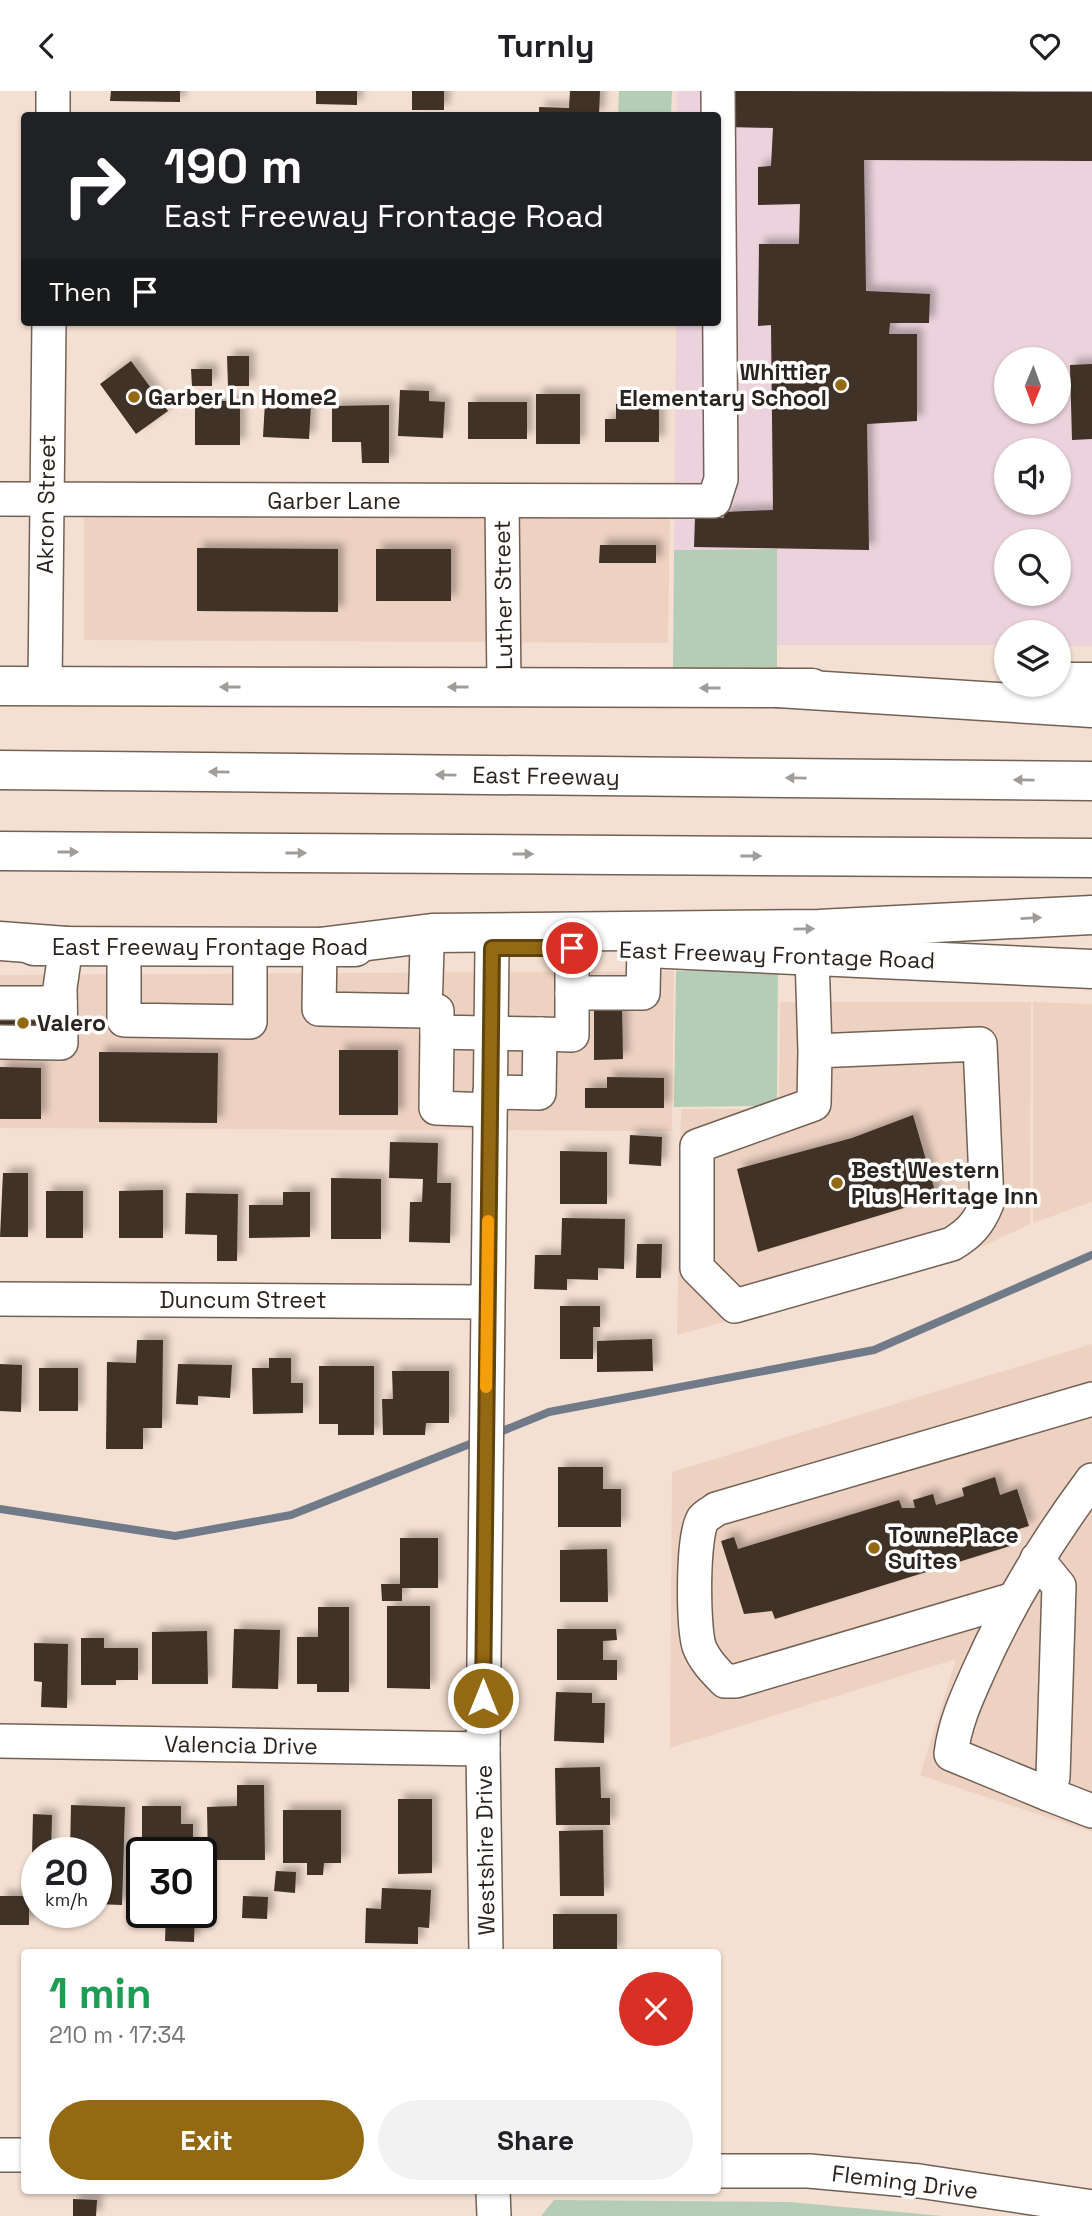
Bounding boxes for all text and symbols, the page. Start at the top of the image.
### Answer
text: Turnly [498,26,594,66]
icon: back [28,27,66,65]
icon: heart [1026,27,1064,65]
text: 190 m [164,135,302,197]
icon: right [49,140,140,231]
text: East Freeway Frontage Road [164,196,604,236]
icon: arrive [126,273,164,311]
text: Then [49,275,112,309]
north arrow [994,347,1071,423]
map controls [994,347,1071,697]
place label: Whittier Elementary School [619,357,827,413]
marker: Whittier Elementary School [833,377,849,393]
place label: Garber Ln Home2 [148,382,337,412]
marker: Garber Ln Home2 [126,389,142,405]
street label: Akron Street [30,434,62,574]
button: sound [994,438,1071,515]
street label: Garber Lane [267,486,401,516]
street label: Luther Street [487,520,519,670]
button: search [994,529,1071,606]
button: layers [994,620,1071,697]
one-way arrow [219,681,241,692]
one-way arrow [447,681,469,693]
one-way arrow [699,682,721,694]
street label: East Freeway [472,760,620,792]
one-way arrow [208,766,230,778]
one-way arrow [435,769,457,780]
one-way arrow [785,772,807,784]
one-way arrow [1013,774,1035,786]
one-way arrow [57,846,79,858]
one-way arrow [285,847,307,859]
one-way arrow [512,848,534,860]
one-way arrow [740,850,762,862]
one-way arrow [1021,913,1043,924]
pin [542,918,602,978]
one-way arrow [793,924,815,935]
icon: arrive [553,929,591,967]
street label: East Freeway Frontage Road [52,932,368,962]
street label: East Freeway Frontage Road [619,934,935,976]
place label: Valero [37,1008,106,1038]
marker: Valero [15,1015,31,1031]
place label: Best Western Plus Heritage Inn [851,1155,1038,1211]
marker: Best Western Plus Heritage Inn [829,1175,845,1191]
street label: Duncum Street [159,1285,327,1315]
place label: TownePlace Suites [888,1520,1019,1576]
marker: TownePlace Suites [866,1540,882,1556]
position arrow [446,1661,520,1735]
street label: Valencia Drive [164,1729,318,1761]
street label: Westshire Drive [469,1764,501,1936]
speed limit sign: 30 [126,1837,217,1928]
text: 20 [45,1851,88,1895]
text: km/h [45,1888,88,1911]
text: 1 min [49,1967,152,2020]
button: close [619,1972,693,2046]
text: 210 m · 17:34 [49,2020,186,2050]
button: Exit [49,2100,364,2180]
button: Share [378,2100,693,2180]
street label: Fleming Drive [830,2158,980,2206]

